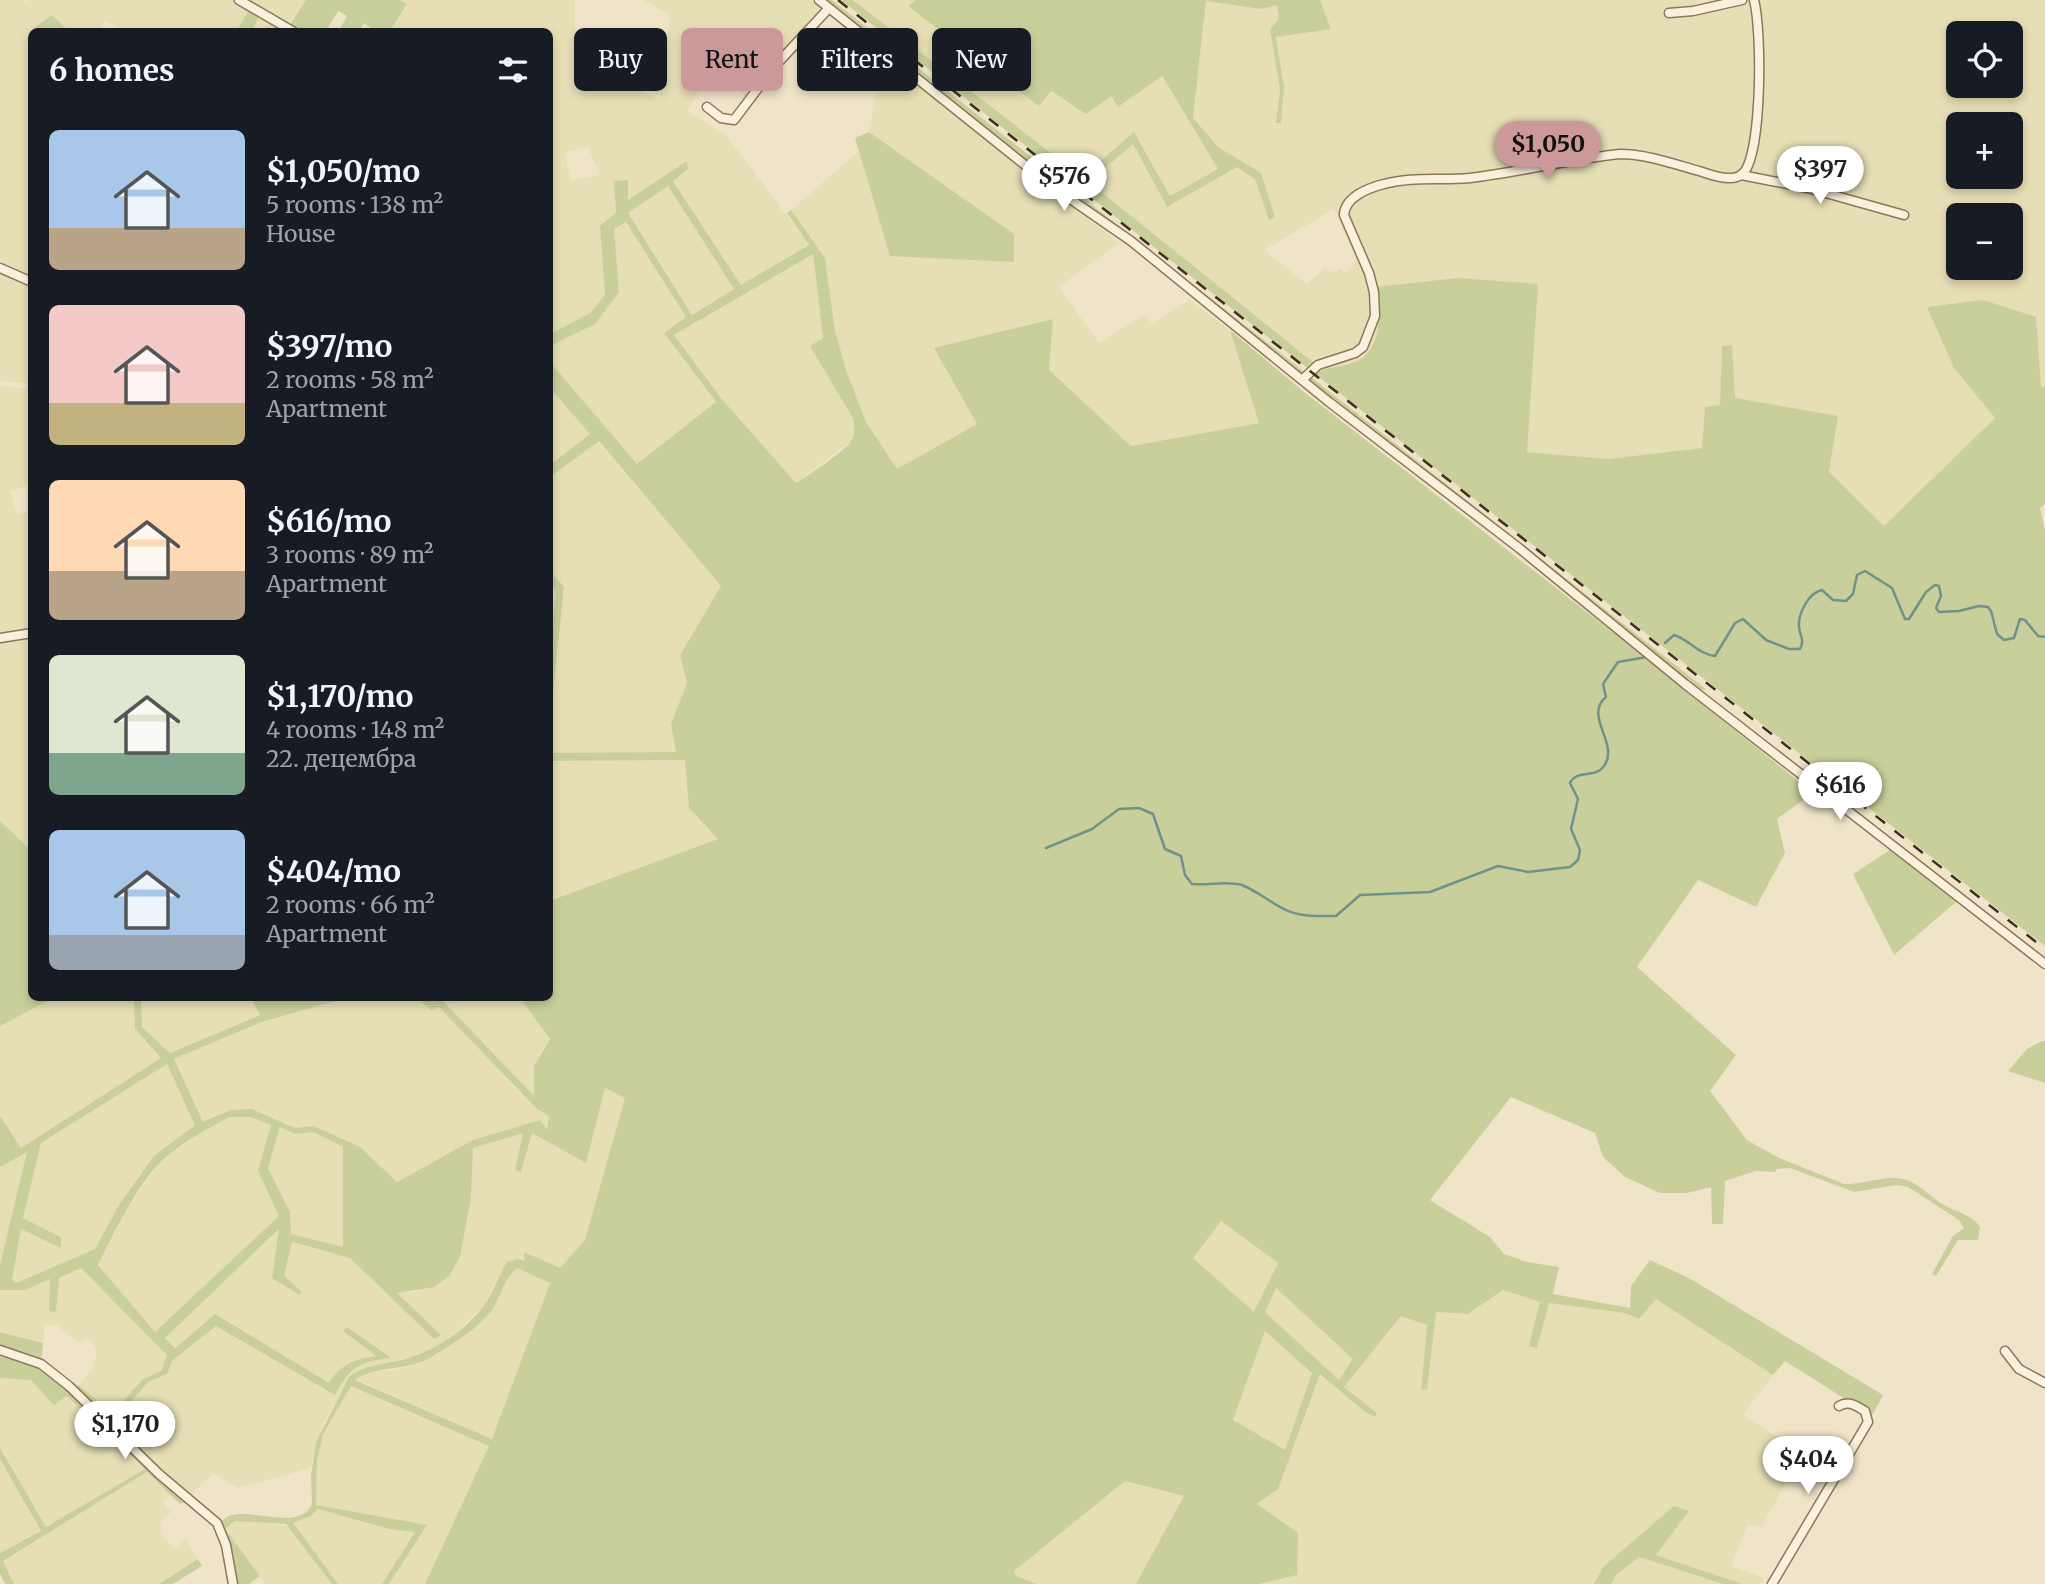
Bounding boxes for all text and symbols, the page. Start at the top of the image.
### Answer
map controls [1946,21,2023,280]
button: locate [1946,21,2023,98]
chip: Buy [574,28,667,91]
chip: Rent [681,28,783,91]
chip: Filters [797,28,918,91]
chip: New [932,28,1031,91]
text: 6 homes [49,51,174,89]
icon: filters [494,51,532,89]
button: + [1946,112,2023,189]
pin: $1,050 [1491,122,1605,181]
text: $1,050 [1511,129,1585,158]
pin: $397 [1779,146,1861,206]
text: $1,050/mo [266,152,420,190]
pin: $576 [1023,154,1105,213]
text: $397 [1793,154,1847,183]
icon: home [105,158,189,242]
text: $576 [1038,161,1090,190]
text: 5 rooms · 138 m² [266,190,443,219]
button: − [1946,203,2023,280]
text: House [266,219,335,248]
text: $397/mo [266,327,392,365]
icon: home [105,333,189,417]
text: 2 rooms · 58 m² [266,365,434,394]
text: Apartment [266,394,387,423]
text: $616/mo [266,502,391,540]
icon: home [105,508,189,592]
text: 3 rooms · 89 m² [266,540,434,569]
text: Apartment [266,569,387,598]
text: $1,170/mo [266,677,414,715]
icon: home [105,683,189,767]
text: 4 rooms · 148 m² [266,715,444,744]
text: 22. децембра [266,744,416,773]
pin: $616 [1799,762,1881,822]
text: $616 [1814,770,1866,799]
text: $404/mo [266,852,401,890]
icon: home [105,858,189,942]
text: 2 rooms · 66 m² [266,890,435,919]
text: Apartment [266,919,387,948]
pin: $1,170 [68,1402,182,1461]
text: $1,170 [90,1409,160,1438]
pin: $404 [1767,1436,1849,1496]
text: $404 [1779,1444,1837,1473]

